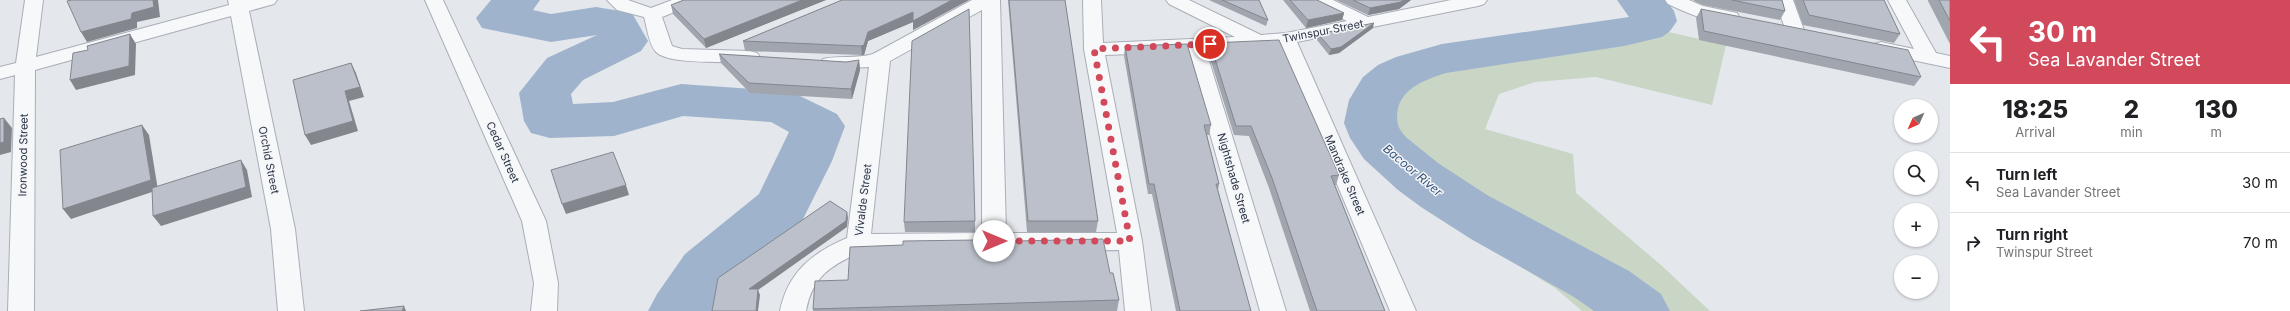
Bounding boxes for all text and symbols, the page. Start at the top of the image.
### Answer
text: 30 m [2028,15,2097,49]
street label: Twinspur Street [1281,16,1365,46]
icon: left [1962,16,2014,68]
pin [1193,27,1227,61]
icon: arrive [1199,33,1221,55]
text: Sea Lavander Street [2028,49,2200,70]
text: 18:25 [2002,95,2068,124]
text: 2 [2124,95,2139,124]
text: 130 [2195,95,2238,124]
north arrow [1894,99,1938,143]
map controls [1894,99,1938,299]
street label: Ironwood Street [15,113,31,197]
street label: Cedar Street [483,119,523,185]
text: Arrival [2015,124,2055,140]
text: min [2120,124,2143,140]
text: m [2211,124,2222,140]
street label: Orchid Street [256,125,283,195]
street label: Nightshade Street [1214,131,1254,225]
street label: Mandrake Street [1322,133,1368,218]
water label: Bacoor River [1380,141,1446,199]
button: search [1894,151,1938,195]
street label: Vivalde Street [852,163,874,237]
text: Turn left [1996,165,2057,184]
icon: left [1962,172,1984,194]
text: 30 m [2242,173,2278,192]
text: Sea Lavander Street [1996,184,2120,200]
button: + [1894,203,1938,247]
position arrow [973,220,1015,262]
text: Turn right [1996,225,2068,244]
icon: right [1962,232,1984,254]
text: 70 m [2243,233,2278,252]
text: Twinspur Street [1996,244,2093,260]
button: − [1894,255,1938,299]

